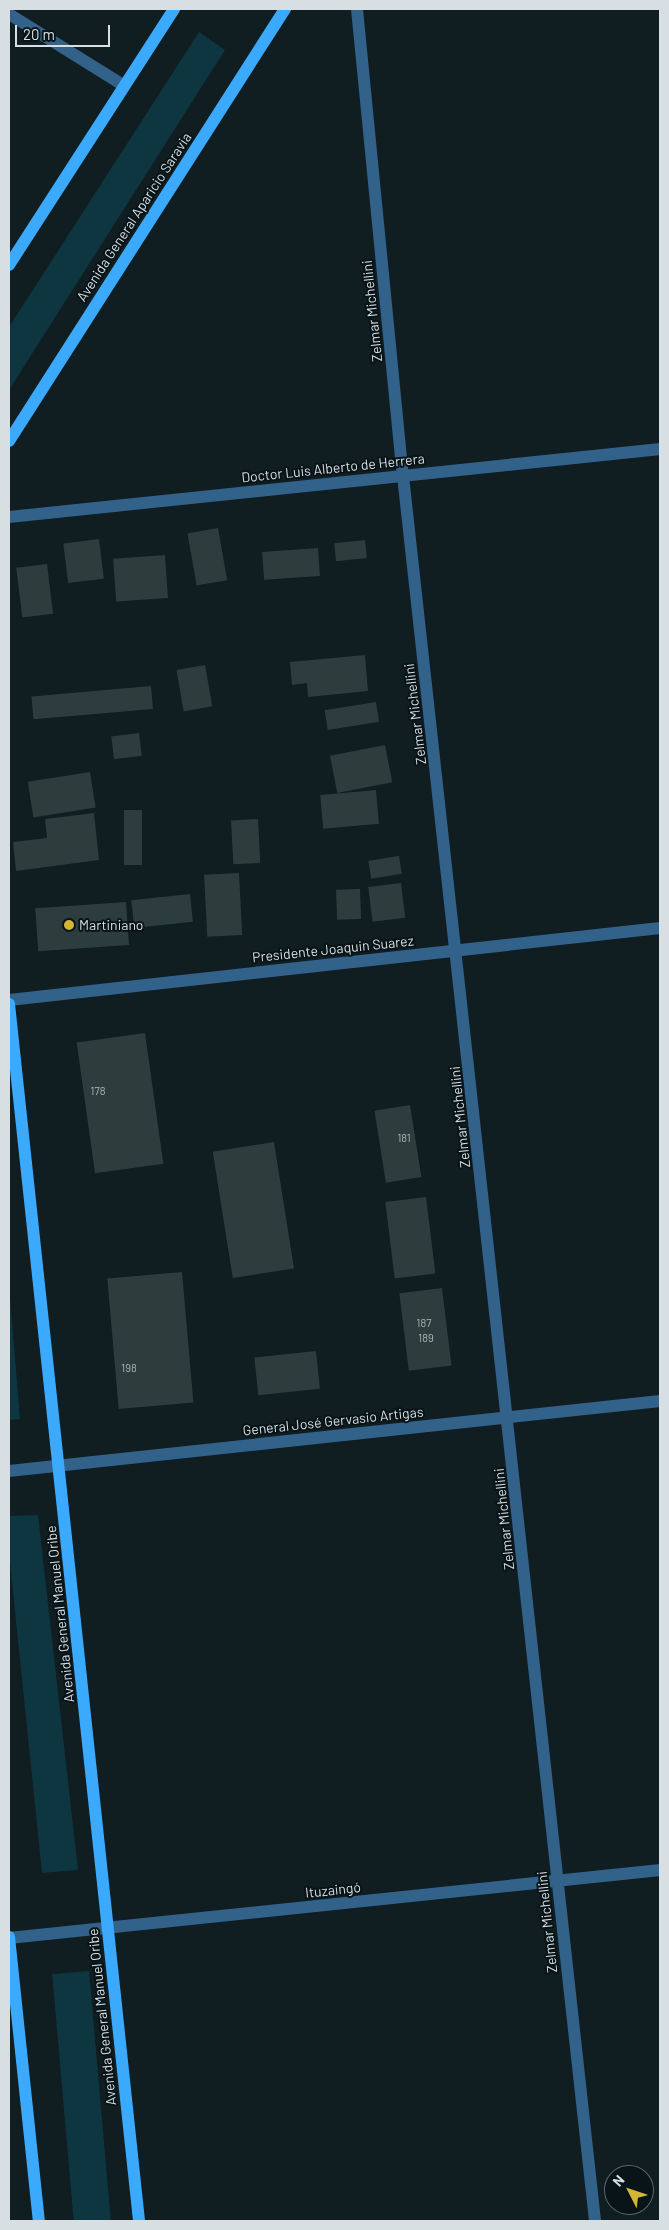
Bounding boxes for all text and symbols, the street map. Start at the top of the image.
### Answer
scale bar [18,15,112,47]
text: 20 m [23,25,55,43]
street label: Avenida General Aparicio Saravia [73,129,195,305]
street label: Zelmar Michellini [358,259,386,363]
street label: Doctor Luis Alberto de Herrera [241,450,425,486]
street label: Zelmar Michellini [400,662,430,766]
place label: Martiniano [79,917,143,933]
marker: Martiniano [63,919,75,931]
street label: Presidente Joaquin Suarez [251,932,415,966]
street label: Zelmar Michellini [446,1065,474,1169]
house number: 178 [91,1084,105,1098]
house number: 181 [397,1131,411,1145]
house number: 187 [417,1316,431,1330]
house number: 189 [418,1331,434,1345]
house number: 198 [121,1361,137,1375]
street label: General José Gervasio Artigas [242,1403,424,1439]
street label: Zelmar Michellini [490,1467,518,1571]
street label: Avenida General Manuel Oribe [42,1525,78,1703]
street label: Zelmar Michellini [533,1870,561,1974]
street label: Ituzaingó [304,1879,362,1901]
street label: Avenida General Manuel Oribe [84,1928,120,2106]
north arrow [604,2165,654,2215]
text: N [609,2171,628,2190]

